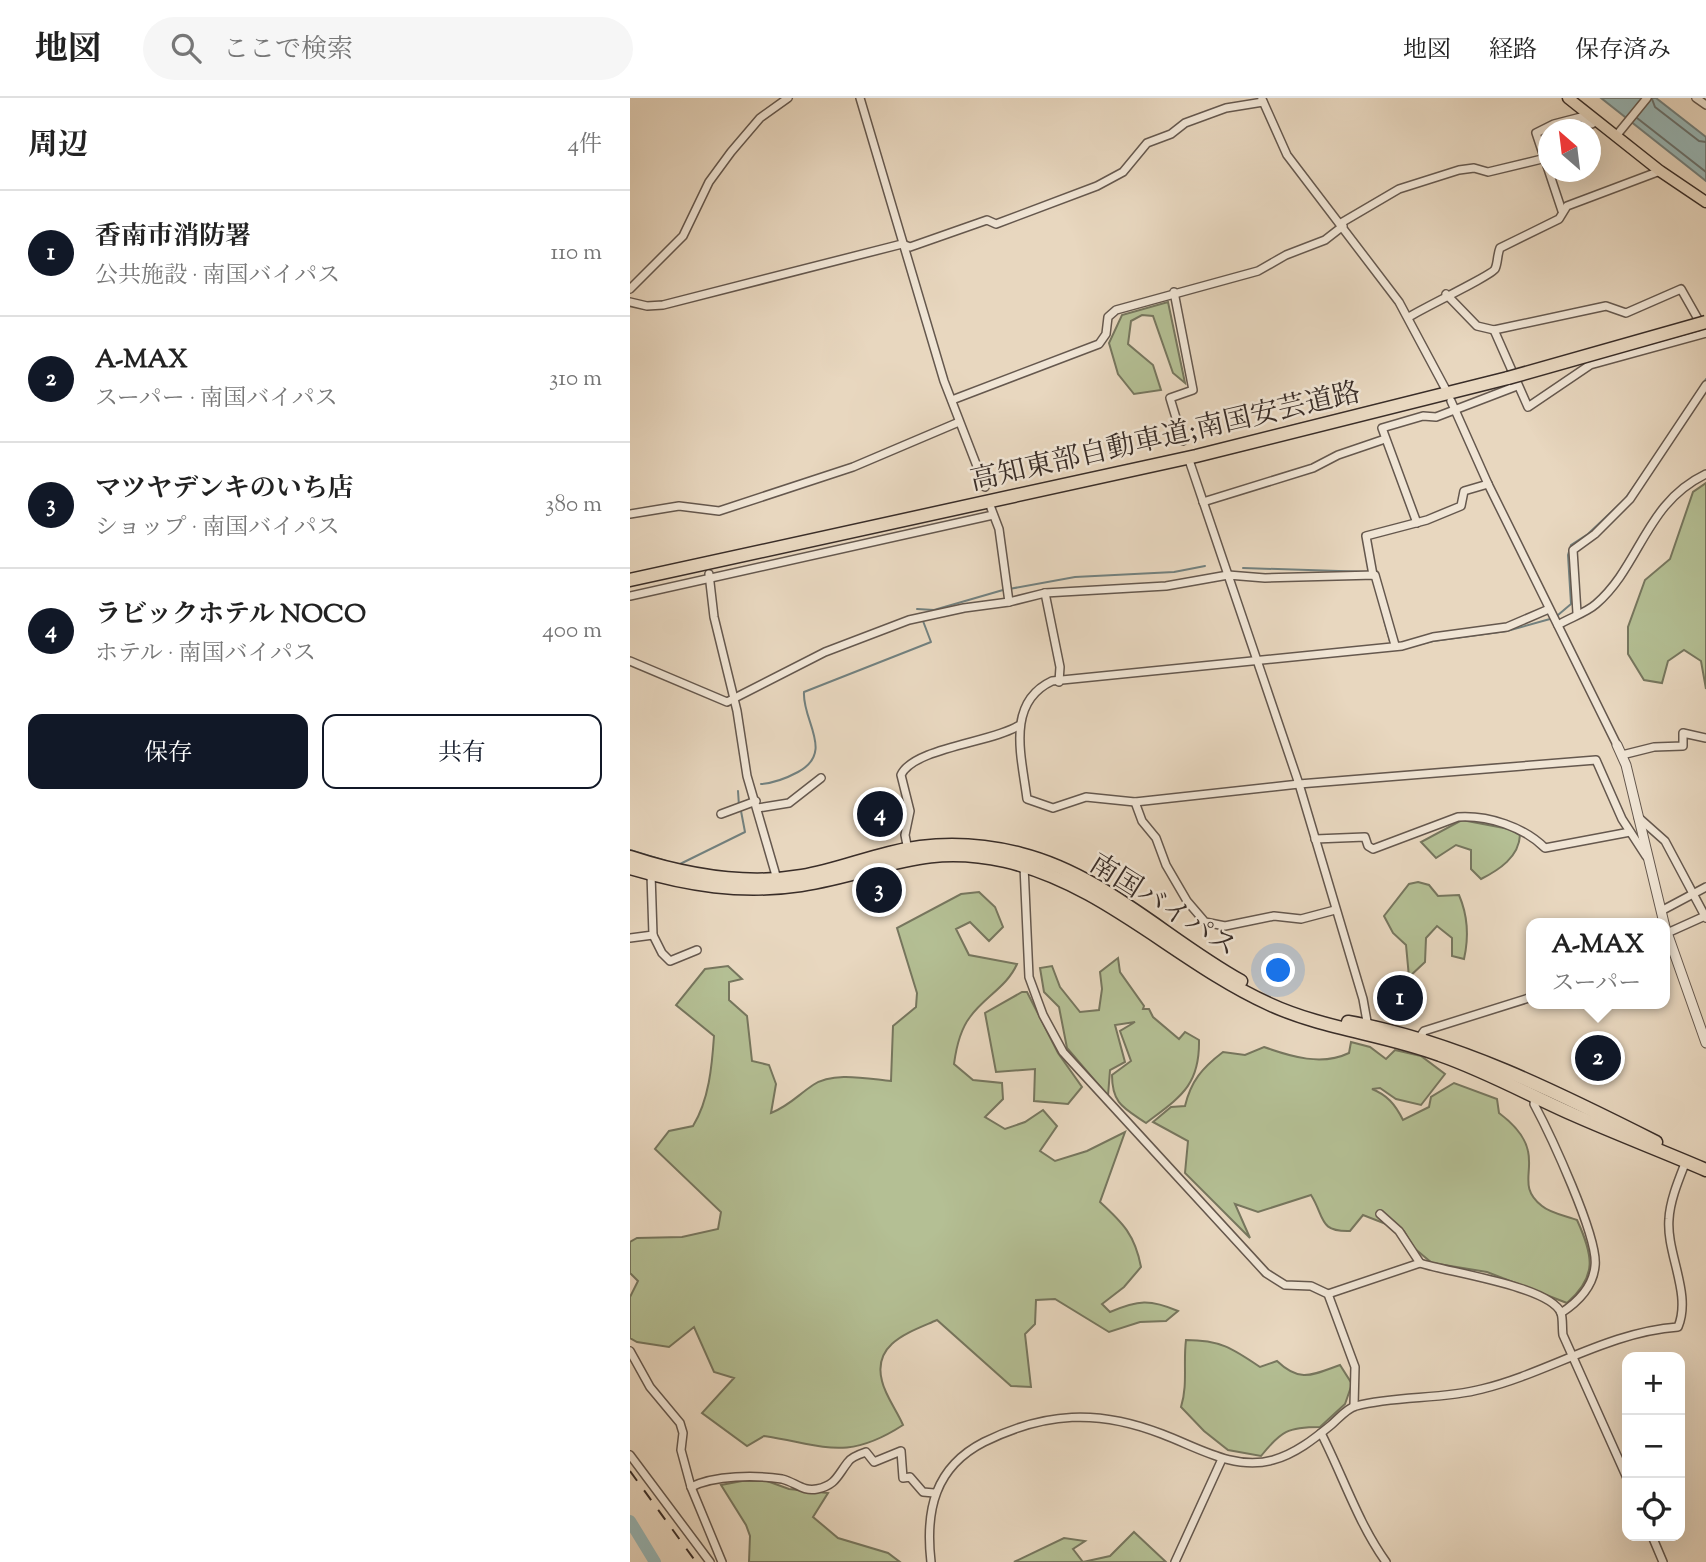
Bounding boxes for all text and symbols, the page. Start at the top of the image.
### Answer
search box [143,17,633,80]
text: 地図 [35,27,101,75]
icon: search [167,29,205,67]
text: ここで検索 [223,32,353,69]
text: 地図 [1403,34,1451,68]
text: 経路 [1489,34,1537,68]
text: 保存済み [1575,34,1671,68]
north arrow [1538,119,1601,182]
text: 周辺 [28,125,88,168]
text: 4件 [567,129,602,162]
text: 香南市消防署 [95,219,251,256]
text: 1 [47,237,55,270]
text: 110 m [551,237,602,270]
text: 公共施設 · 南国バイパス [95,260,340,293]
text: A-MAX [95,342,188,379]
text: 2 [46,363,56,396]
text: 310 m [549,363,602,396]
street label: 高知東部自動車道;南国安芸道路 [967,374,1365,502]
text: スーパー · 南国バイパス [95,383,338,416]
text: マツヤデンキのいち店 [95,471,354,508]
text: 3 [46,489,56,522]
text: 380 m [545,489,602,522]
text: ショップ · 南国バイパス [95,512,340,545]
text: ラビックホテル NOCO [95,597,366,634]
text: 4 [45,615,57,648]
text: 400 m [542,615,602,648]
text: ホテル · 南国バイパス [95,638,316,671]
button: 保存 [28,714,308,789]
button: 共有 [322,714,602,789]
pin: 4 [857,788,903,840]
street label: 南国バイパス [1081,845,1244,968]
pin: 3 [856,864,902,916]
popup [1526,918,1670,1009]
text: A-MAX [1552,927,1644,964]
your location [1261,953,1295,987]
text: スーパー [1552,968,1641,1001]
pin: 1 [1377,972,1423,1024]
pin: 2 [1575,1032,1621,1084]
map controls [1622,1352,1685,1541]
button: + [1622,1352,1685,1415]
button: − [1622,1415,1685,1478]
button: locate [1622,1478,1685,1541]

